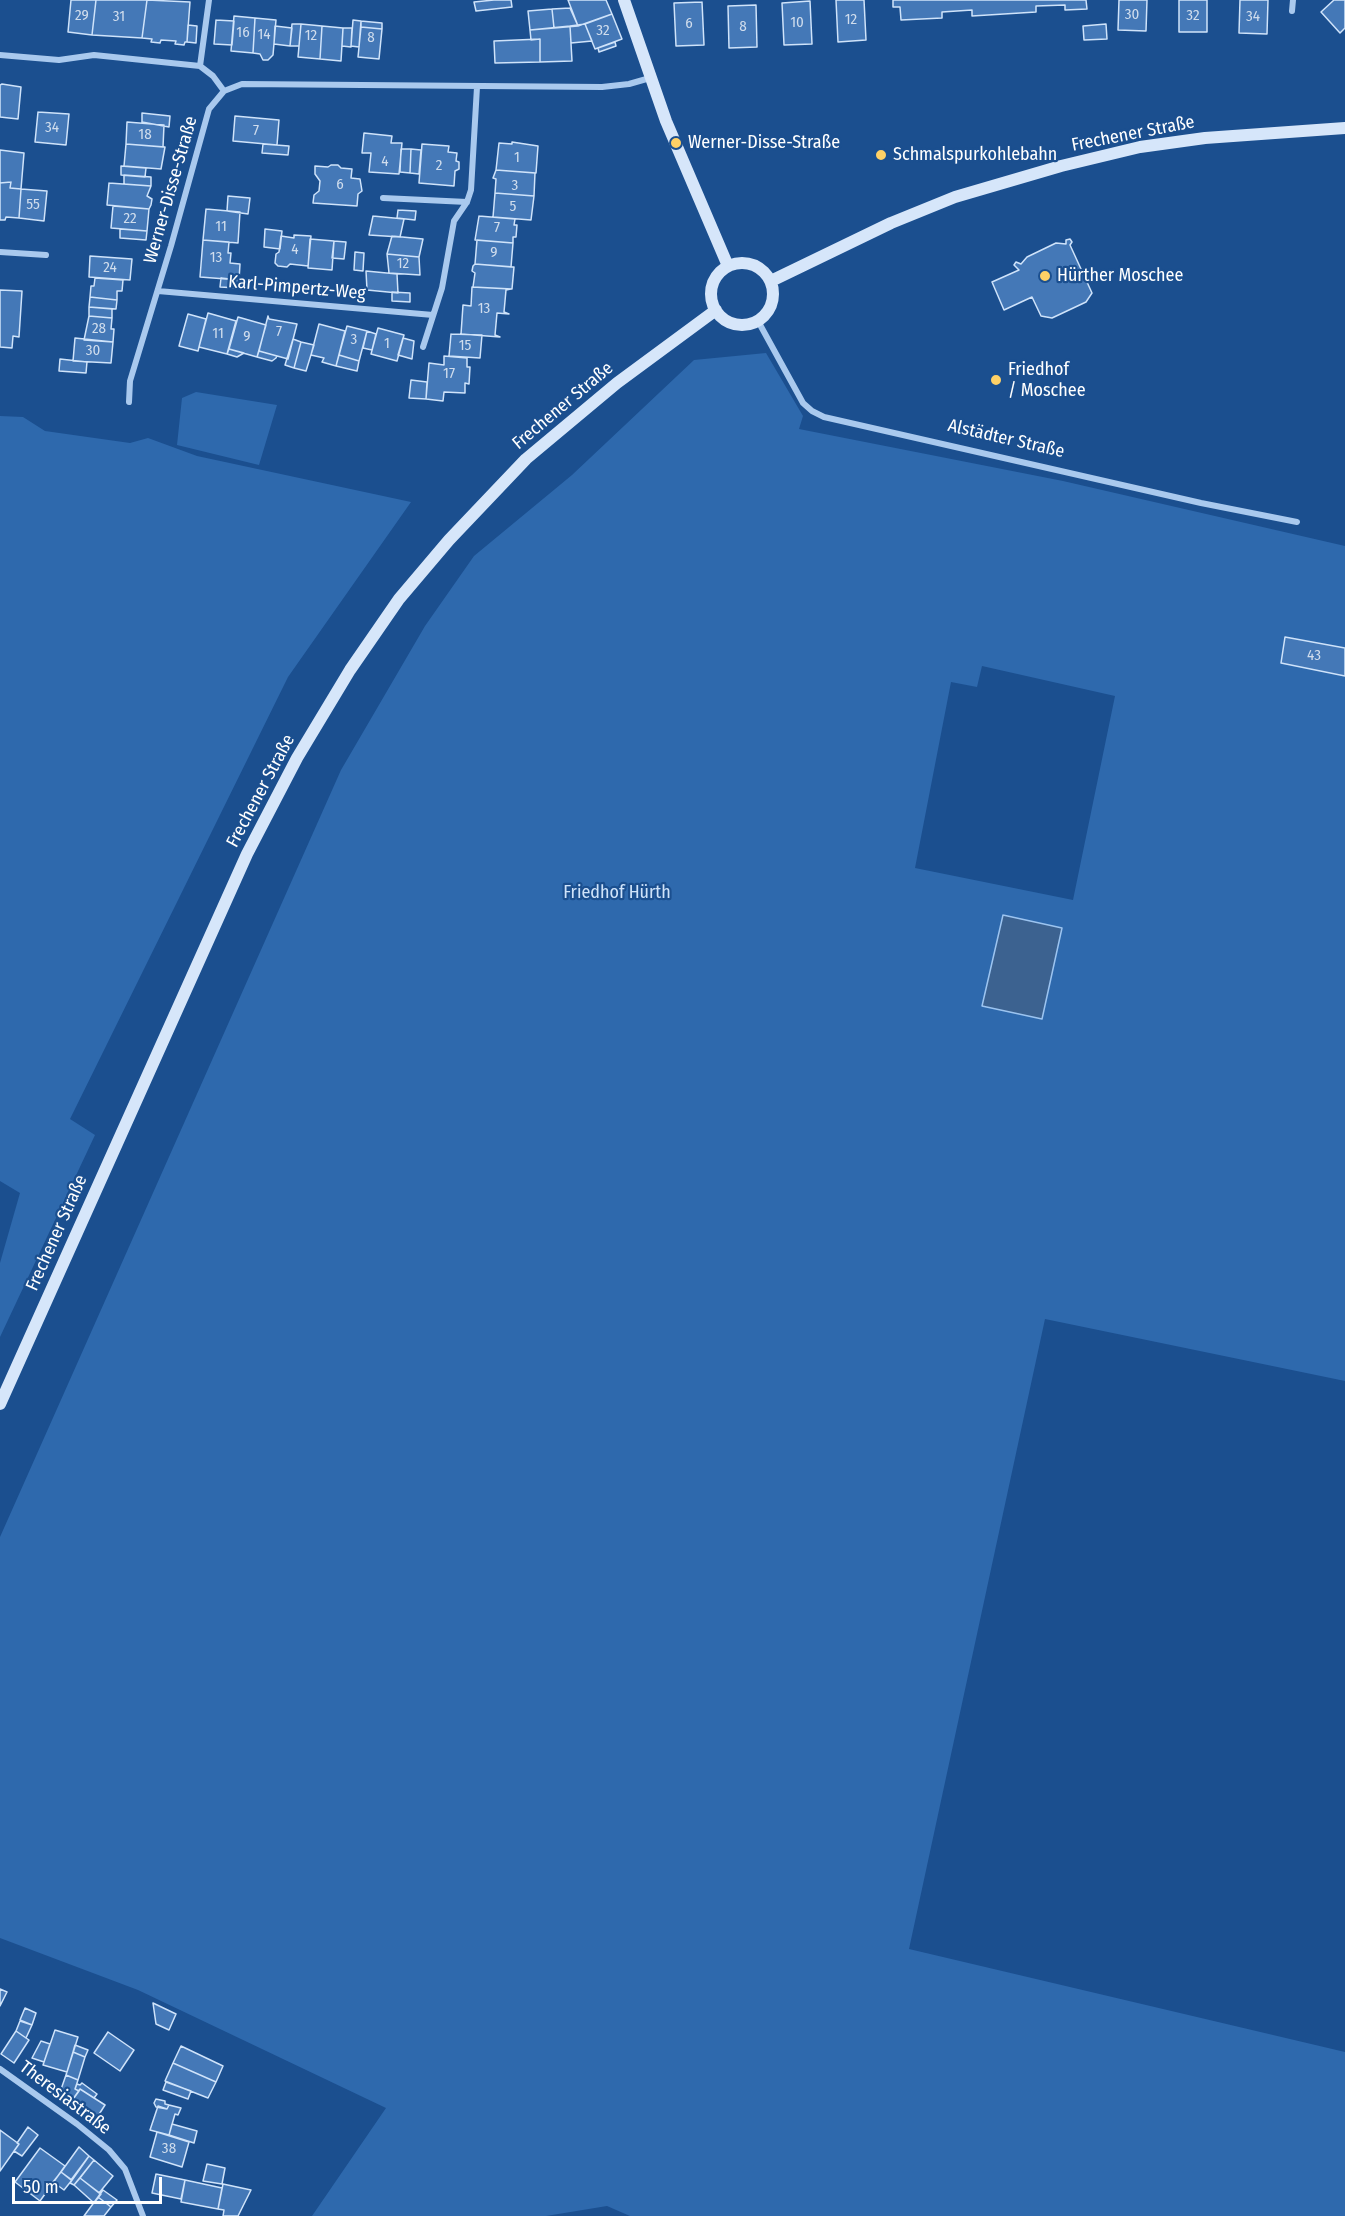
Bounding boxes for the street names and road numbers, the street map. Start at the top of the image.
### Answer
street label: Frechener Straße [1070,111,1196,157]
street label: Werner-Disse-Straße [140,114,202,266]
street label: Karl-Pimpertz-Weg [227,271,367,305]
street label: Frechener Straße [508,358,618,454]
street label: Alstädter Straße [946,415,1066,463]
street label: Frechener Straße [222,731,300,851]
street label: Frechener Straße [22,1172,92,1294]
street label: Theresiastraße [15,2057,115,2139]

